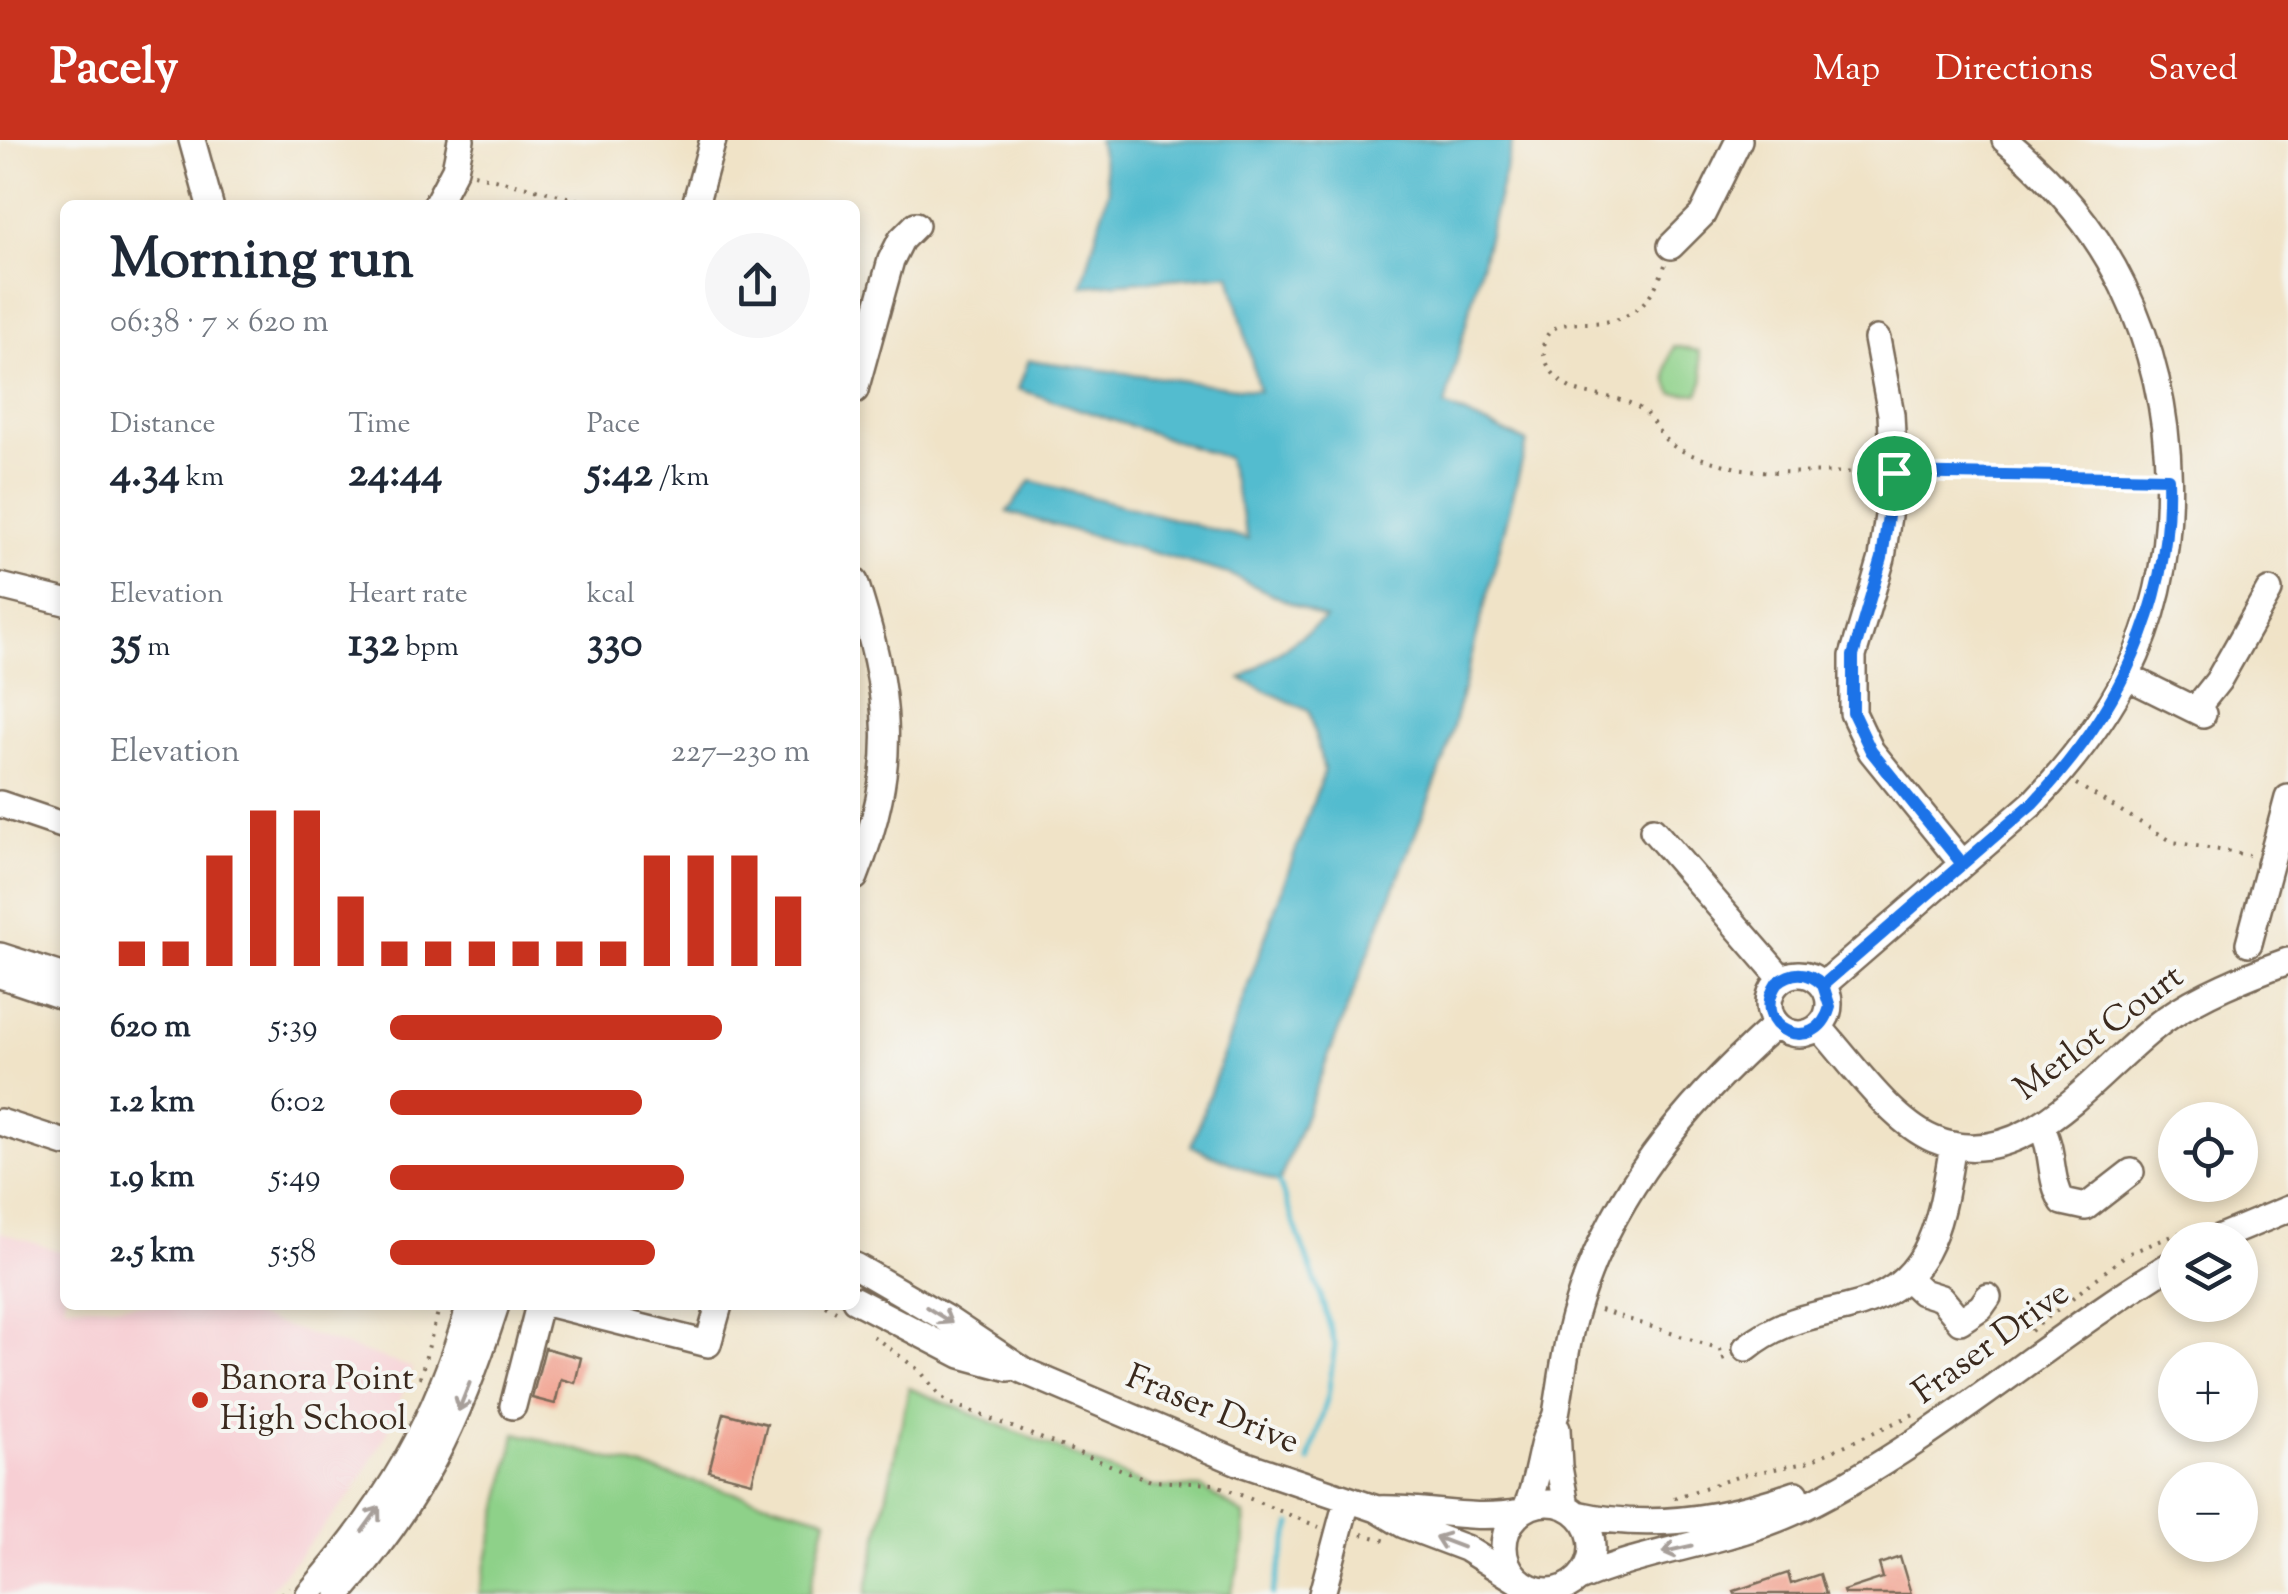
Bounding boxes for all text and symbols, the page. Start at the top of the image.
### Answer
text: Pacely [50,36,179,105]
text: Map [1813,45,1880,96]
text: Directions [1935,45,2093,96]
text: Saved [2148,45,2238,96]
text: Morning run [110,223,414,302]
button: share [705,233,810,338]
text: 06:38 · 7 × 620 m [110,300,329,346]
text: Distance [110,405,216,445]
text: Time [348,405,411,445]
text: Pace [587,405,640,445]
pin [1852,431,1937,516]
text: 4.34 [110,445,180,505]
text: 24:44 [348,445,442,505]
text: 5:42 [587,445,653,505]
icon: arrive [1867,446,1922,501]
text: km [180,458,224,498]
text: /km [653,458,709,498]
text: Elevation [110,575,224,615]
text: Heart rate [348,575,468,615]
text: kcal [587,575,635,615]
text: 35 [110,615,141,675]
text: 132 [348,615,399,675]
text: 330 [587,615,642,675]
text: m [141,628,170,668]
text: bpm [399,628,459,668]
text: Elevation [110,730,240,776]
text: 227–230 m [671,730,810,776]
street label: Merlot Court [2005,953,2195,1115]
text: 620 m [110,1005,191,1051]
text: 5:39 [270,1005,317,1051]
text: 1.2 km [110,1080,195,1126]
text: 6:02 [270,1080,325,1126]
map controls [2158,1102,2258,1562]
button: locate [2158,1102,2258,1202]
text: 1.9 km [110,1155,195,1201]
text: 5:49 [270,1155,321,1201]
button: layers [2158,1222,2258,1322]
text: 2.5 km [110,1230,195,1276]
text: 5:58 [270,1230,316,1276]
street label: Fraser Drive [1903,1270,2081,1418]
one-way arrow [924,1305,953,1325]
button: + [2158,1342,2258,1442]
street label: Fraser Drive [1118,1353,1306,1469]
place label: Banora Point High School [220,1355,414,1446]
one-way arrow [453,1381,471,1412]
marker: Banora Point High School [189,1389,211,1411]
button: − [2158,1462,2258,1562]
one-way arrow [360,1506,381,1533]
one-way arrow [1435,1532,1466,1550]
one-way arrow [1662,1541,1694,1559]

